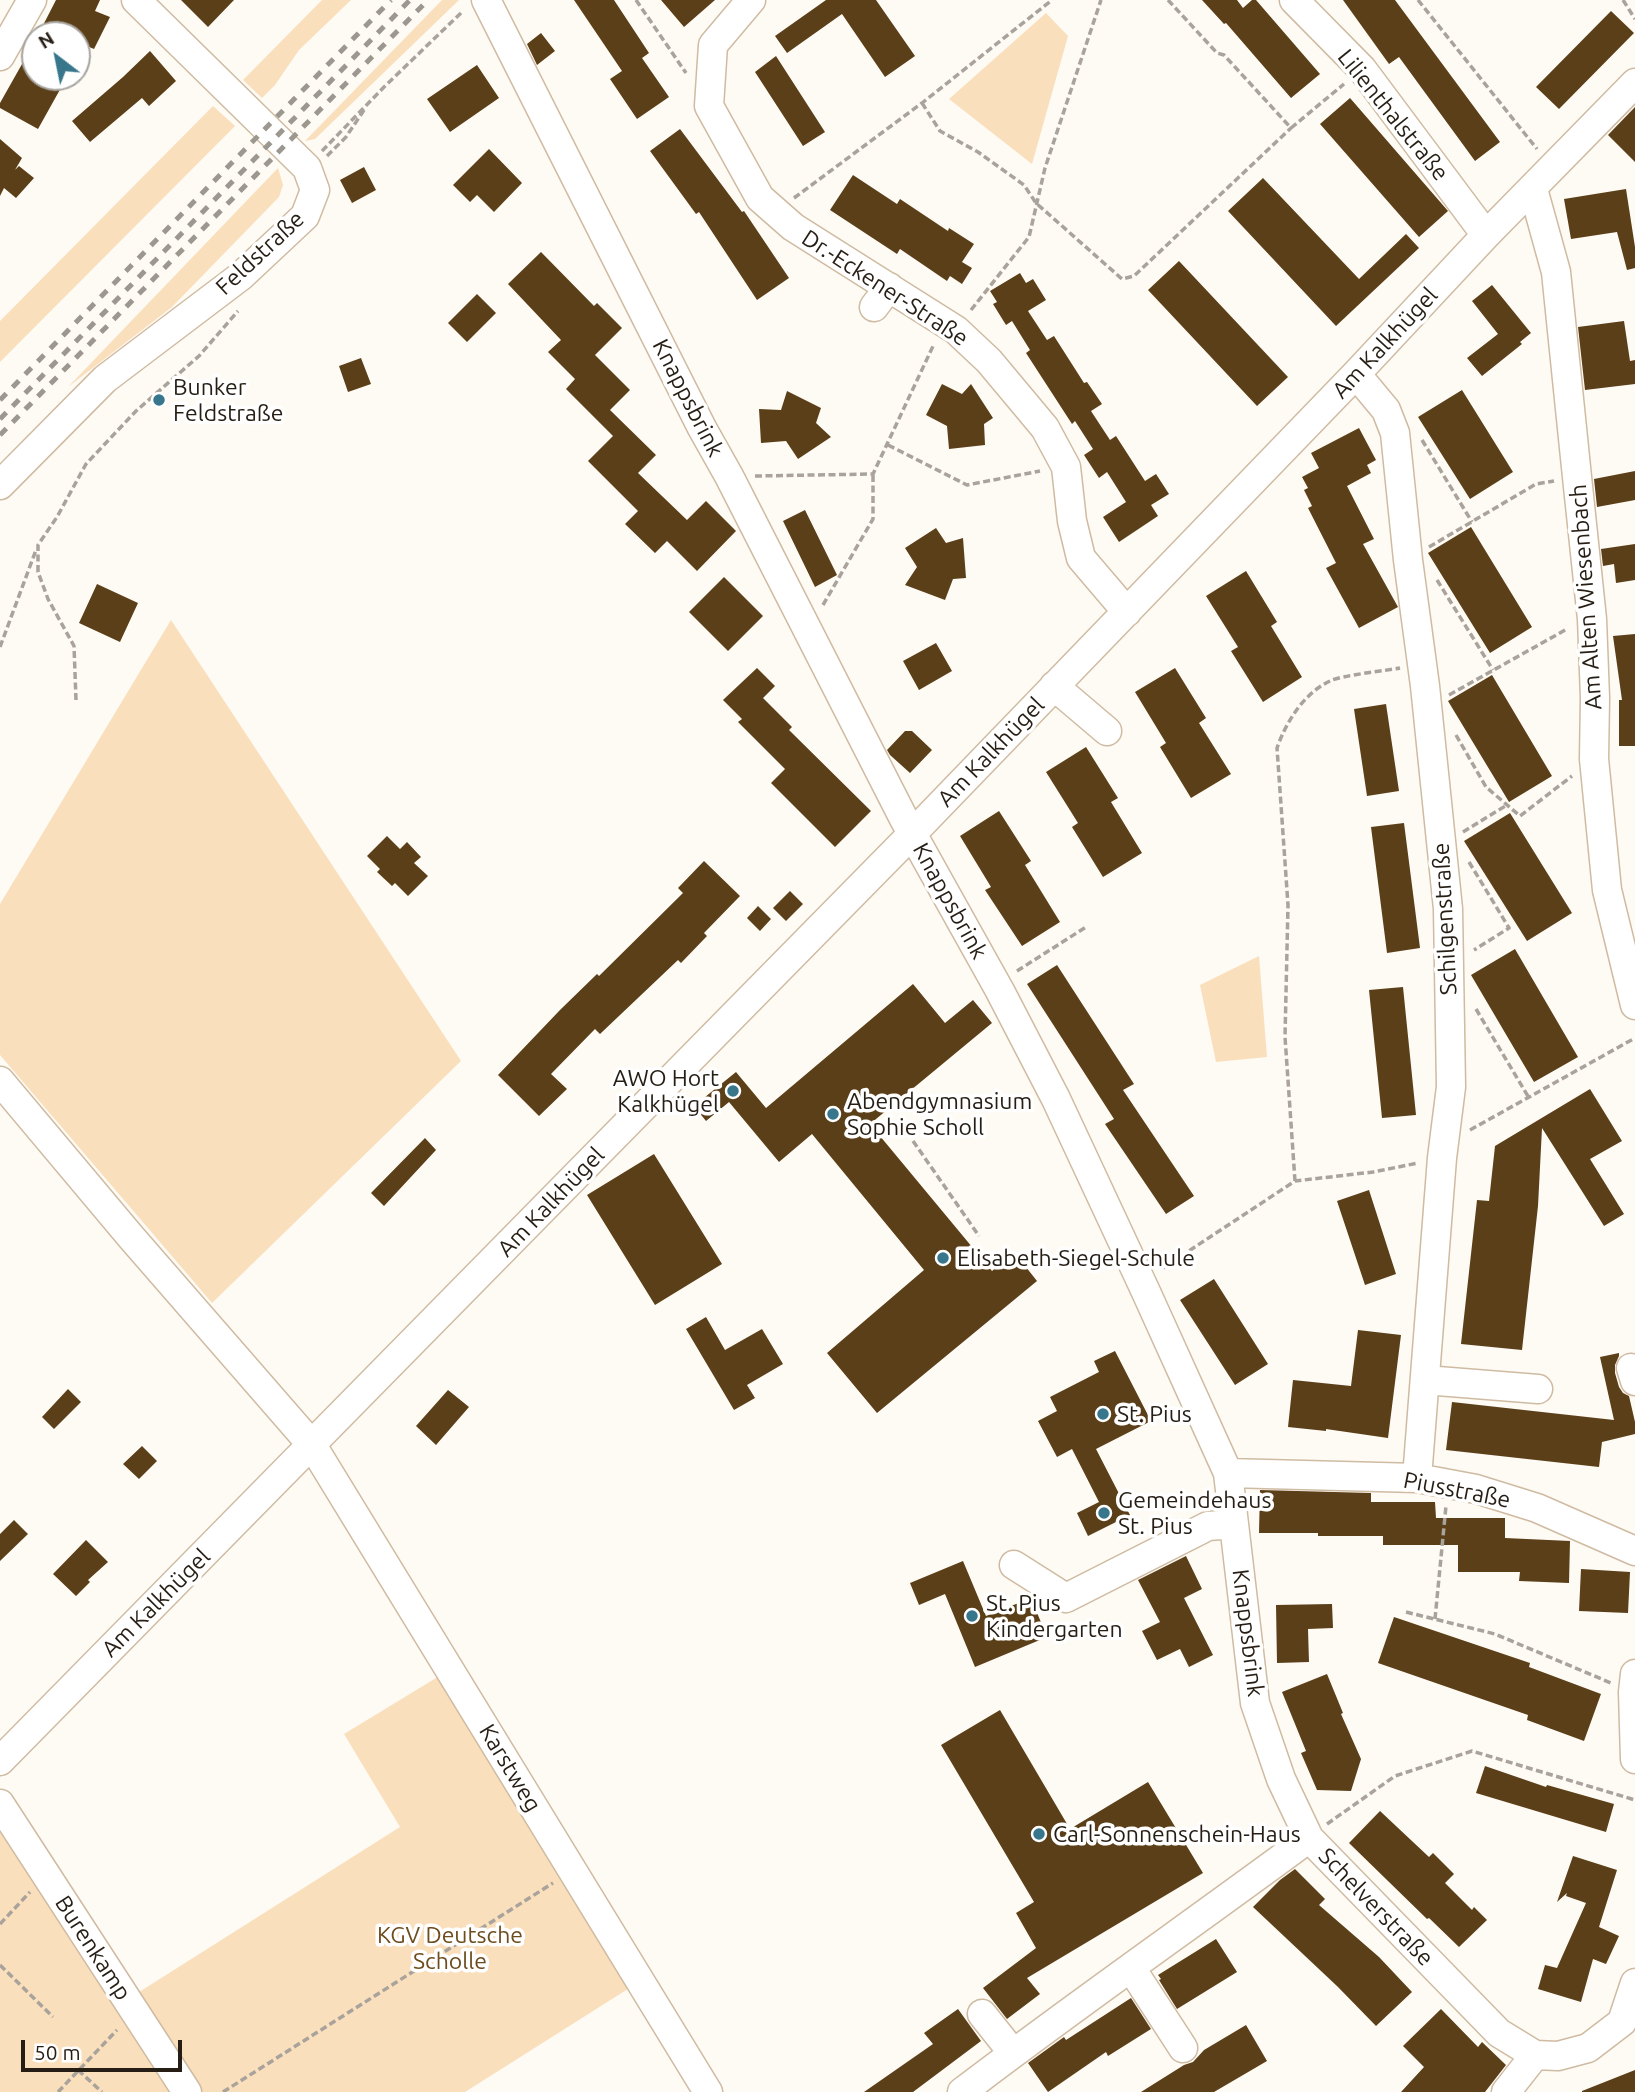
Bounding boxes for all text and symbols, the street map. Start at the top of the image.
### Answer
north arrow [21,21,91,91]
text: N [34,27,58,53]
street label: Lilienthalstraße [1332,44,1454,186]
street label: Feldstraße [210,205,310,301]
street label: Dr.-Eckener-Straße [797,224,973,352]
street label: Am Kalkhügel [1327,282,1443,404]
street label: Knappsbrink [647,335,729,461]
place label: Bunker Feldstraße [173,373,283,427]
marker: Bunker Feldstraße [151,392,167,408]
street label: Am Alten Wiesenbach [1564,483,1608,711]
street label: Am Kalkhügel [932,691,1050,813]
street label: Knappsbrink [907,838,993,964]
street label: Schilgenstraße [1427,842,1463,996]
place label: AWO Hort Kalkhügel [613,1064,719,1118]
marker: AWO Hort Kalkhügel [725,1083,741,1099]
place label: Abendgymnasium Sophie Scholl [847,1087,1032,1141]
marker: Abendgymnasium Sophie Scholl [825,1106,841,1122]
street label: Am Kalkhügel [492,1141,610,1263]
place label: Elisabeth-Siegel-Schule [957,1244,1195,1272]
marker: Elisabeth-Siegel-Schule [935,1250,951,1266]
place label: St. Pius [1117,1400,1192,1428]
marker: St. Pius [1095,1406,1111,1422]
street label: Piusstraße [1401,1466,1513,1514]
place label: Gemeindehaus St. Pius [1118,1486,1271,1540]
marker: Gemeindehaus St. Pius [1096,1505,1112,1521]
street label: Am Kalkhügel [96,1543,216,1663]
street label: Knappsbrink [1226,1568,1270,1698]
place label: St. Pius Kindergarten [986,1589,1123,1643]
marker: St. Pius Kindergarten [964,1608,980,1624]
street label: Karstweg [473,1719,547,1817]
place label: Carl-Sonnenschein-Haus [1053,1820,1301,1848]
marker: Carl-Sonnenschein-Haus [1031,1826,1047,1842]
street label: Schelverstraße [1313,1842,1439,1972]
street label: Burenkamp [49,1891,137,2005]
park label: KGV Deutsche Scholle [377,1921,523,1975]
scale bar [24,2025,186,2070]
text: 50 m [34,2040,81,2064]

